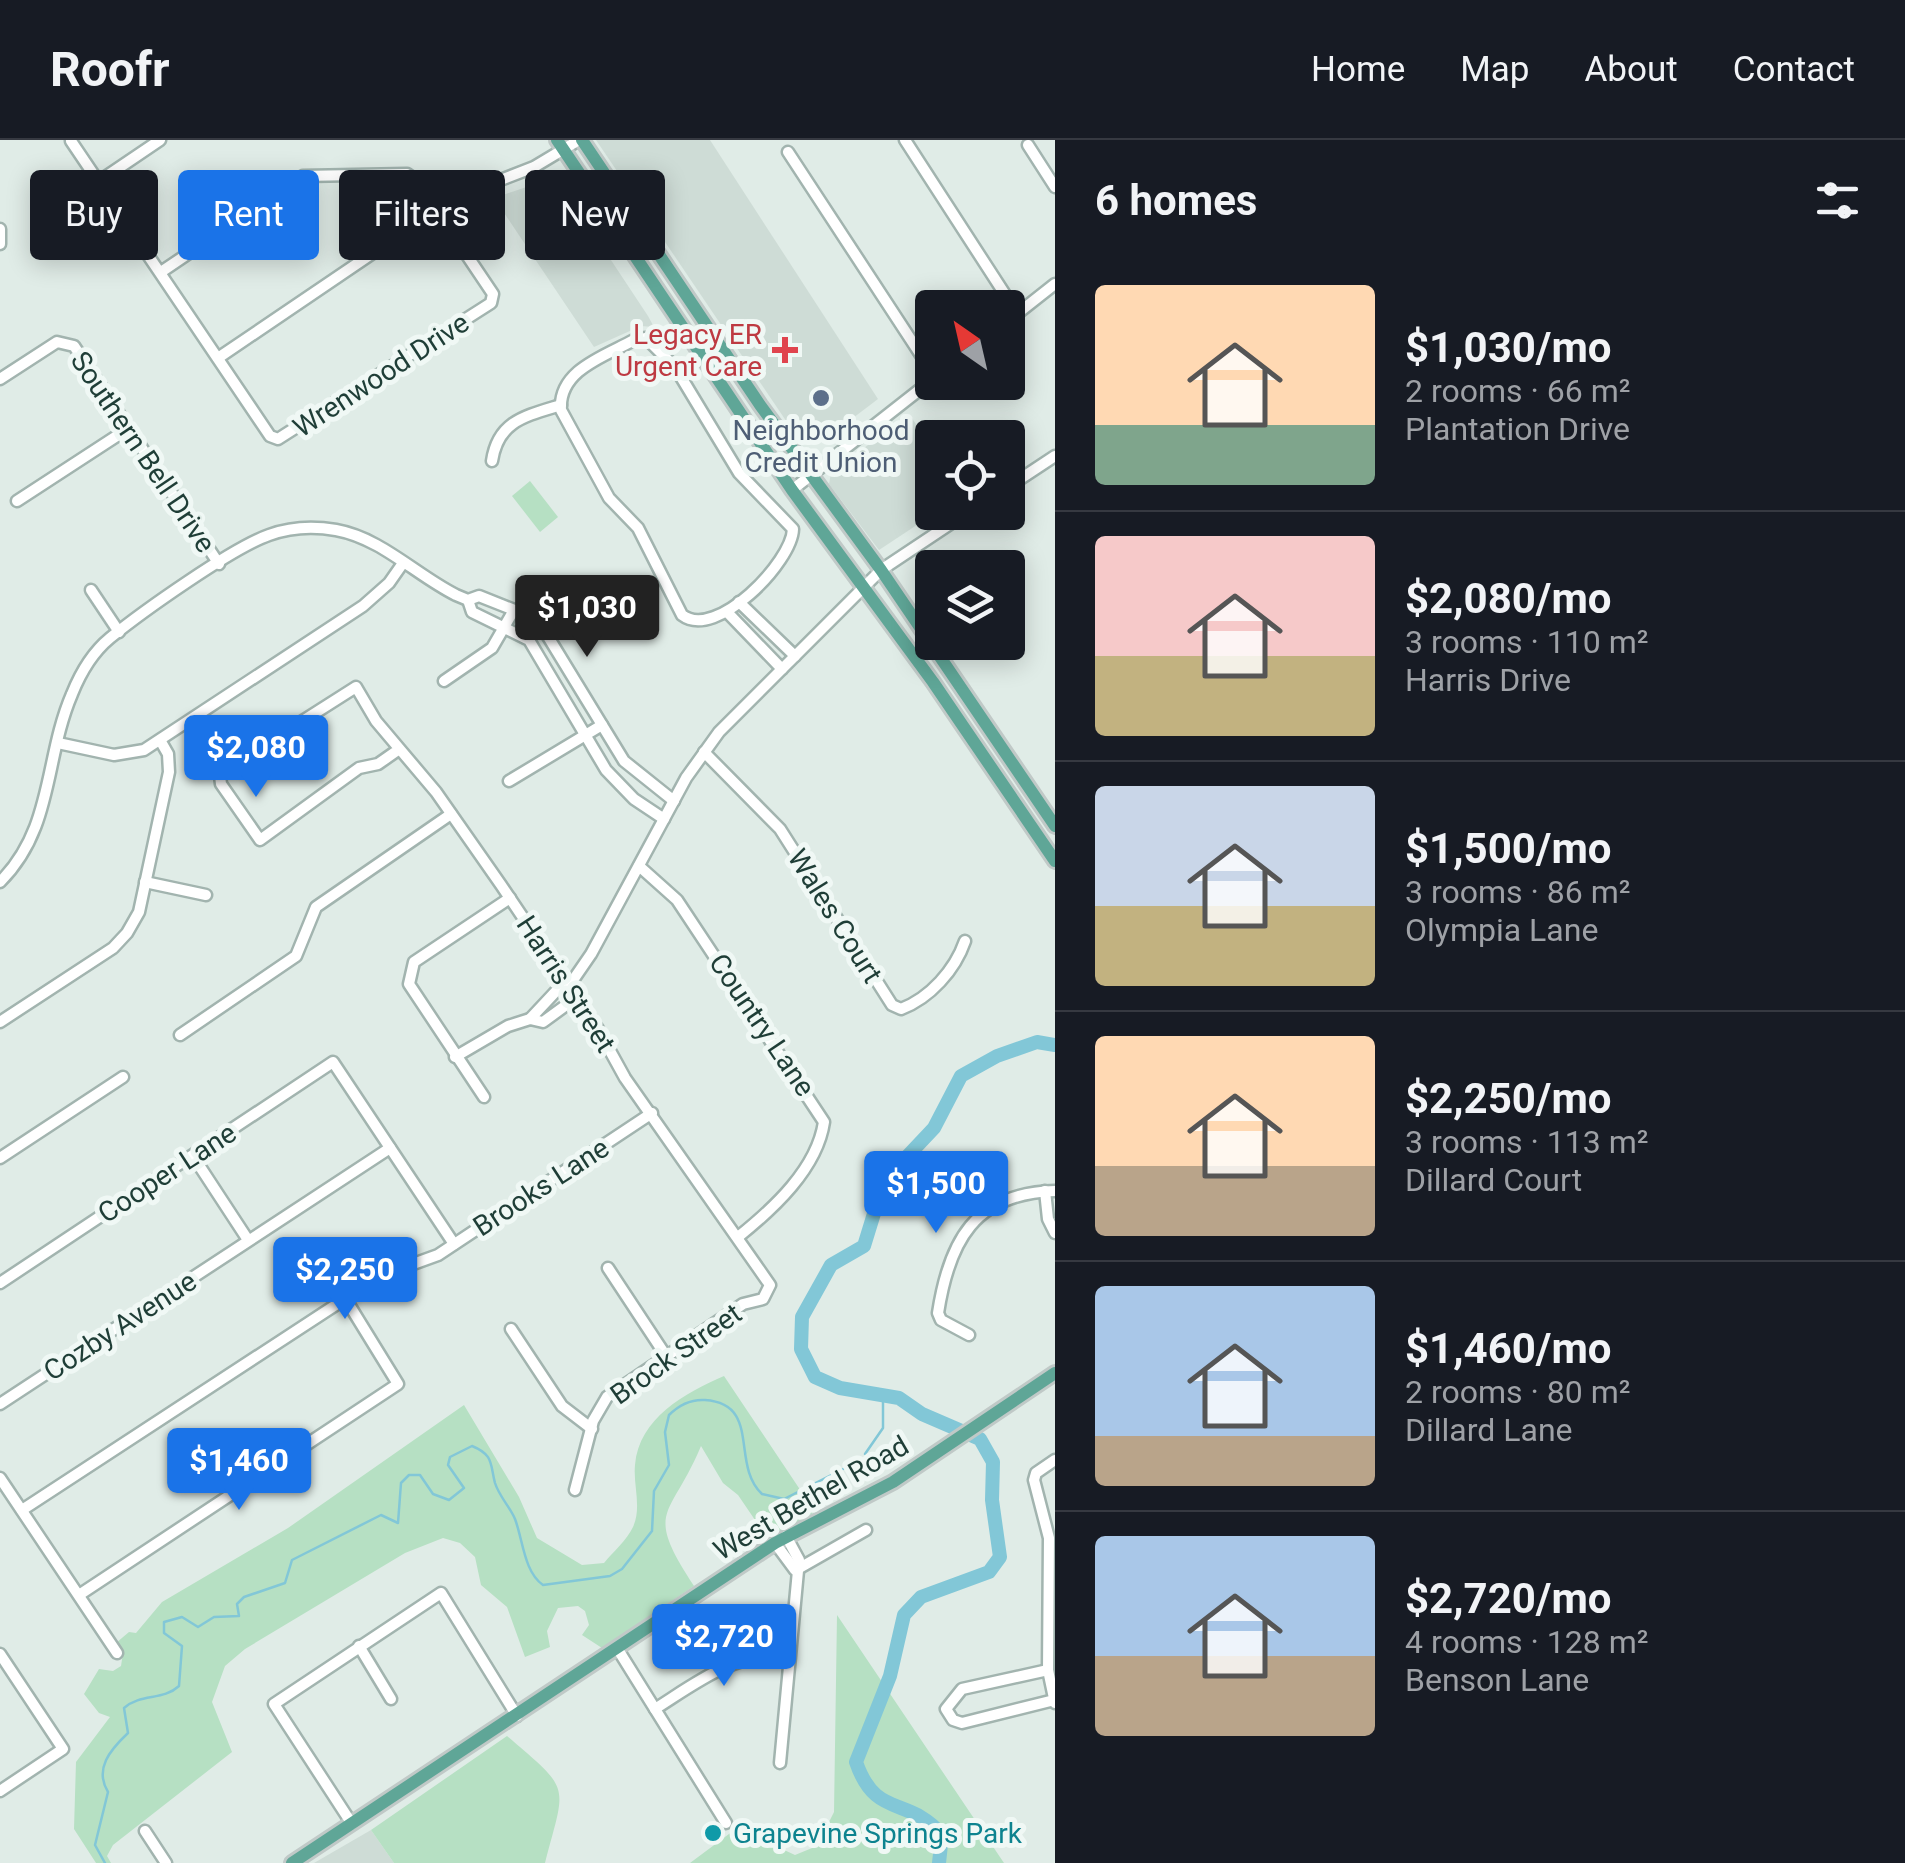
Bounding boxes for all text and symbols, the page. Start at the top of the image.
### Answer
text: Roofr [50,41,170,98]
text: Home [1311,49,1405,90]
text: Map [1460,49,1529,90]
text: About [1584,49,1678,90]
text: Contact [1733,49,1855,90]
chip: Buy [30,170,158,260]
chip: Rent [178,170,319,260]
chip: Filters [339,170,505,260]
chip: New [525,170,665,260]
icon: filters [1810,173,1865,228]
text: 6 homes [1095,176,1257,225]
north arrow [915,290,1025,400]
map controls [915,290,1025,660]
street label: Wrenwood Drive [287,306,475,444]
place label: Legacy ER Urgent Care [615,318,762,383]
text: $1,030/mo [1405,323,1612,372]
icon: home [1175,325,1295,445]
marker: Legacy ER Urgent Care [772,337,798,363]
street label: Southern Bell Drive [64,345,222,559]
text: 2 rooms · 66 m² [1405,372,1630,410]
marker: Neighborhood Credit Union [810,387,832,409]
text: Plantation Drive [1405,410,1630,448]
place label: Neighborhood Credit Union [732,414,910,479]
button: locate [915,420,1025,530]
button: layers [915,550,1025,660]
text: $2,080/mo [1405,574,1612,623]
pin: $1,030 [506,575,668,660]
icon: home [1175,576,1295,696]
text: $1,030 [537,588,637,626]
text: 3 rooms · 110 m² [1405,623,1648,661]
text: Harris Drive [1405,661,1571,699]
pin: $2,080 [175,715,337,800]
text: $2,080 [206,728,306,766]
text: $1,500/mo [1405,824,1612,873]
icon: home [1175,826,1295,946]
street label: Wales Court [781,843,889,989]
text: 3 rooms · 86 m² [1405,873,1630,911]
street label: Harris Street [510,909,622,1059]
text: Olympia Lane [1405,911,1598,949]
street label: Country Lane [702,947,822,1103]
text: $2,250/mo [1405,1074,1612,1123]
icon: home [1175,1076,1295,1196]
street label: Cooper Lane [92,1116,242,1230]
text: 3 rooms · 113 m² [1405,1123,1648,1161]
street label: Brooks Lane [467,1131,615,1243]
pin: $1,500 [855,1151,1017,1236]
text: Dillard Court [1405,1161,1582,1199]
text: $1,500 [886,1164,986,1202]
pin: $2,250 [264,1237,426,1322]
text: $2,250 [295,1250,395,1288]
street label: Cozby Avenue [38,1264,202,1388]
street label: Brock Street [604,1297,748,1411]
text: $1,460/mo [1405,1324,1612,1373]
icon: home [1175,1326,1295,1446]
text: 2 rooms · 80 m² [1405,1373,1630,1411]
text: Dillard Lane [1405,1411,1573,1449]
pin: $1,460 [158,1428,320,1513]
street label: West Bethel Road [708,1429,914,1567]
text: $1,460 [189,1441,289,1479]
text: $2,720/mo [1405,1574,1612,1623]
icon: home [1175,1576,1295,1696]
pin: $2,720 [643,1604,805,1689]
text: $2,720 [674,1617,774,1655]
text: 4 rooms · 128 m² [1405,1623,1648,1661]
text: Benson Lane [1405,1661,1589,1699]
place label: Grapevine Springs Park [733,1817,1023,1850]
marker: Grapevine Springs Park [702,1822,724,1844]

